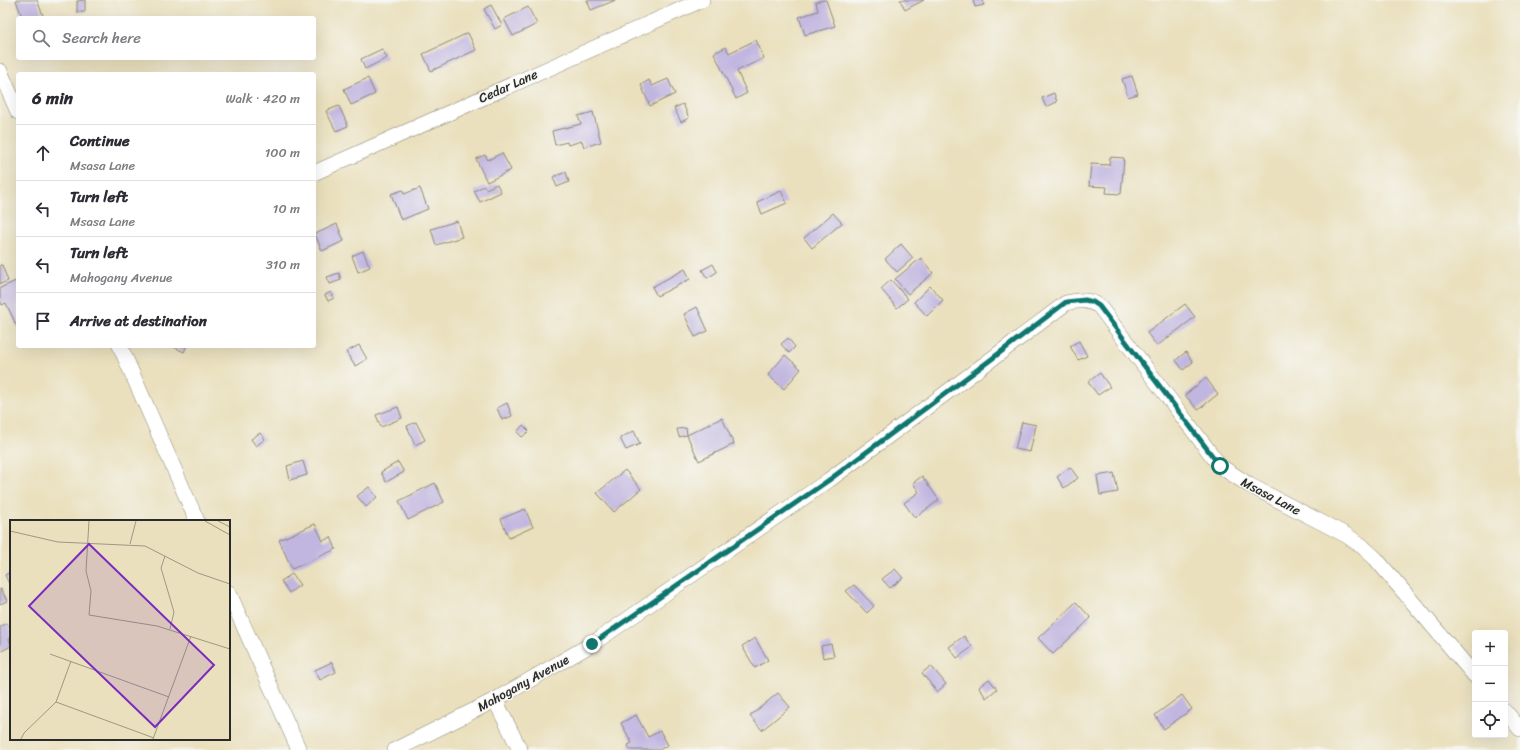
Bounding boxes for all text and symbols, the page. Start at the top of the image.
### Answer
search box [16,16,316,60]
text: Search here [62,25,141,51]
icon: search [30,27,52,49]
street label: Cedar Lane [474,63,542,109]
text: 6 min [32,83,73,113]
text: Walk · 420 m [225,87,300,110]
text: Continue [70,128,130,154]
text: 100 m [265,141,300,164]
icon: ahead [32,142,54,164]
text: Msasa Lane [70,154,135,177]
text: Turn left [70,184,128,210]
text: 10 m [273,197,300,220]
icon: left [32,198,54,220]
text: Msasa Lane [70,210,135,233]
text: Turn left [70,240,128,266]
text: 310 m [266,253,300,276]
icon: left [32,254,54,276]
text: Mahogany Avenue [70,266,172,289]
text: Arrive at destination [70,308,207,334]
icon: arrive [32,310,54,332]
route start [1211,457,1229,475]
street label: Msasa Lane [1237,471,1305,522]
inset map [10,520,230,740]
map controls [1472,630,1508,738]
button: + [1472,630,1508,666]
route end [583,635,601,653]
street label: Mahogany Avenue [473,648,573,718]
button: − [1472,666,1508,702]
button: locate [1472,702,1508,738]

